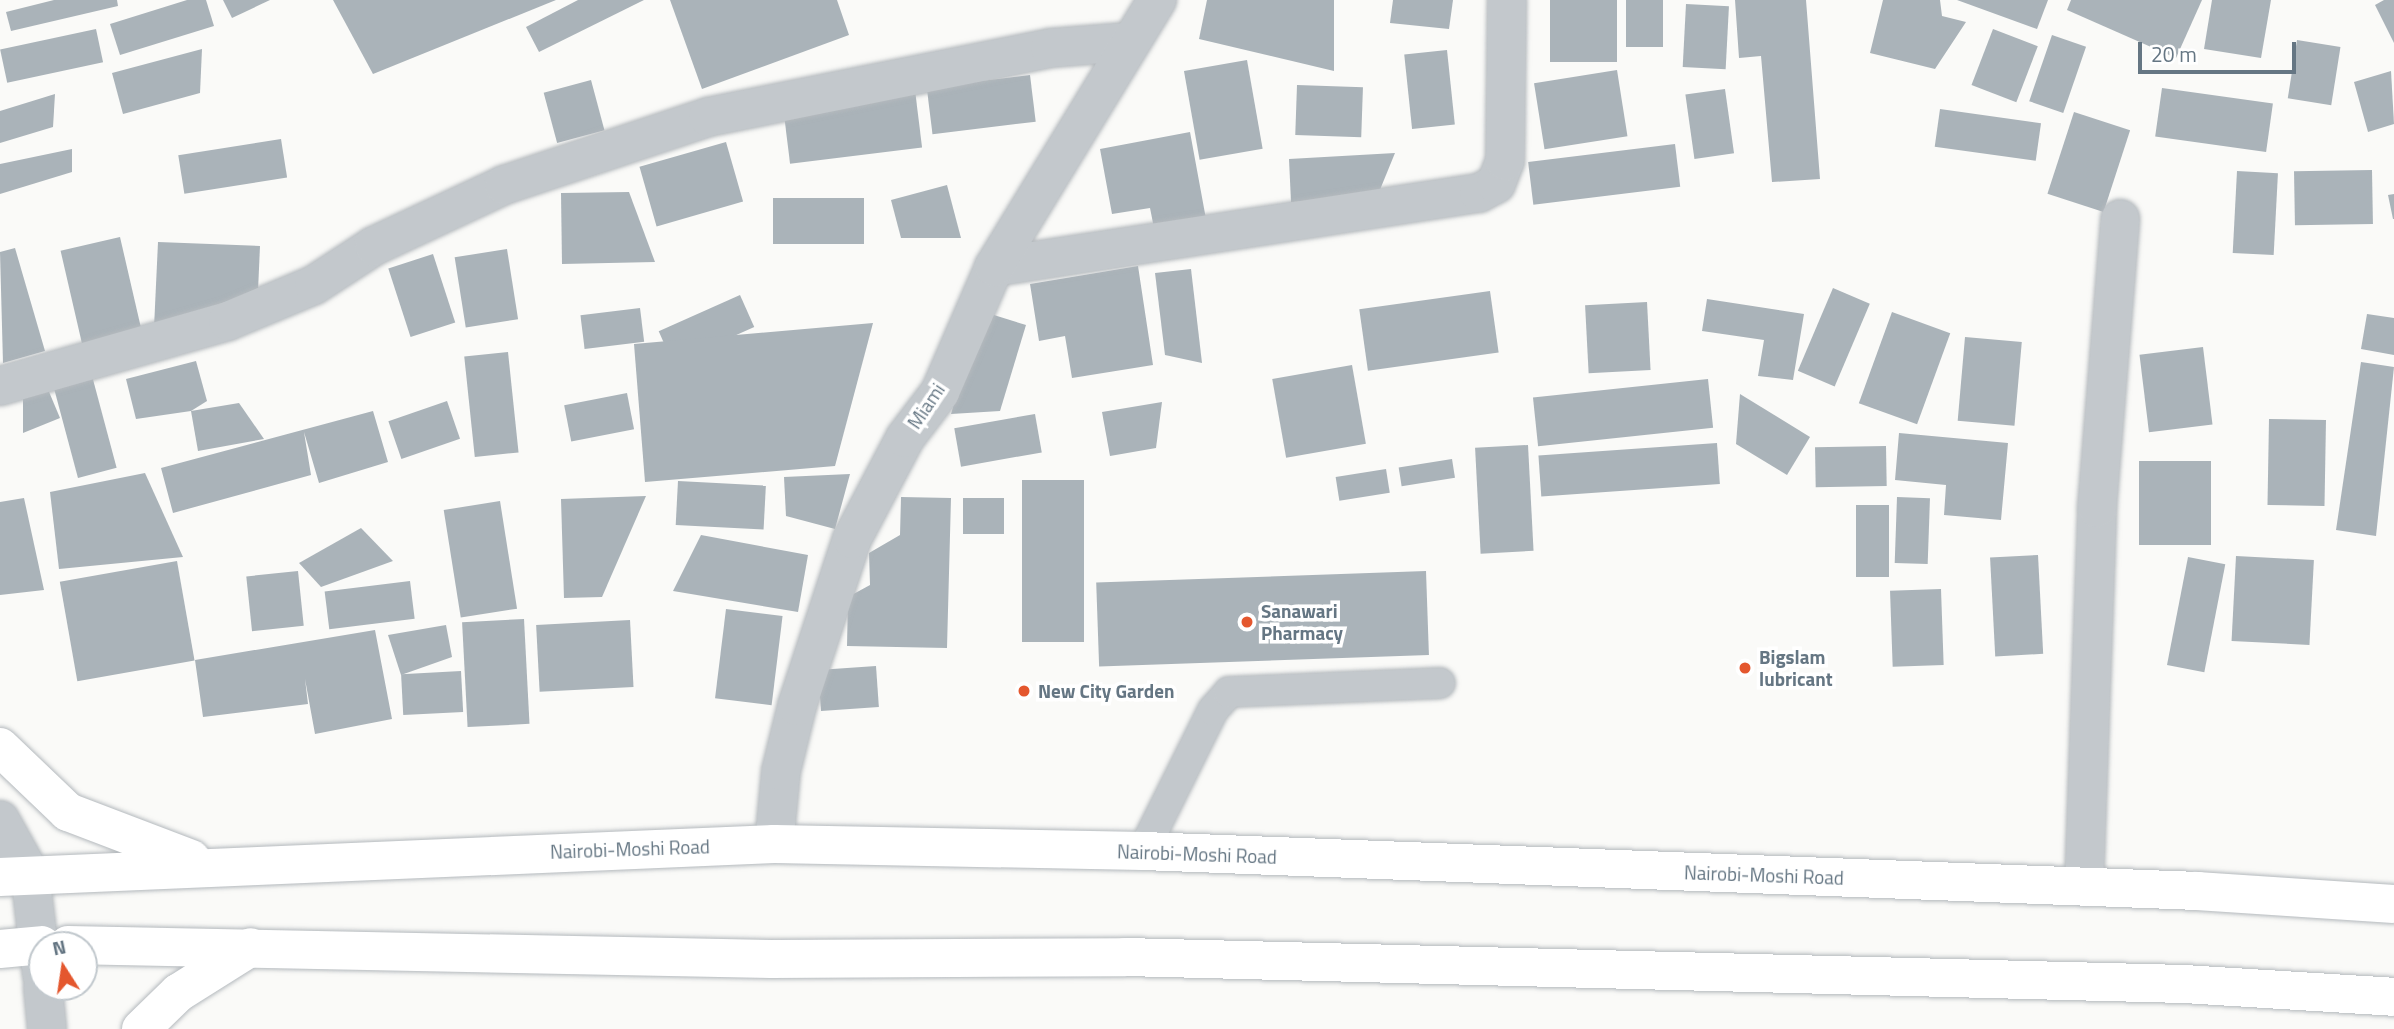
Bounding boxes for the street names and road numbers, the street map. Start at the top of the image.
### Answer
street label: Miami [903,379,949,433]
street label: Nairobi-Moshi Road [550,835,710,863]
street label: Nairobi-Moshi Road [1117,840,1277,868]
street label: Nairobi-Moshi Road [1684,861,1844,889]

